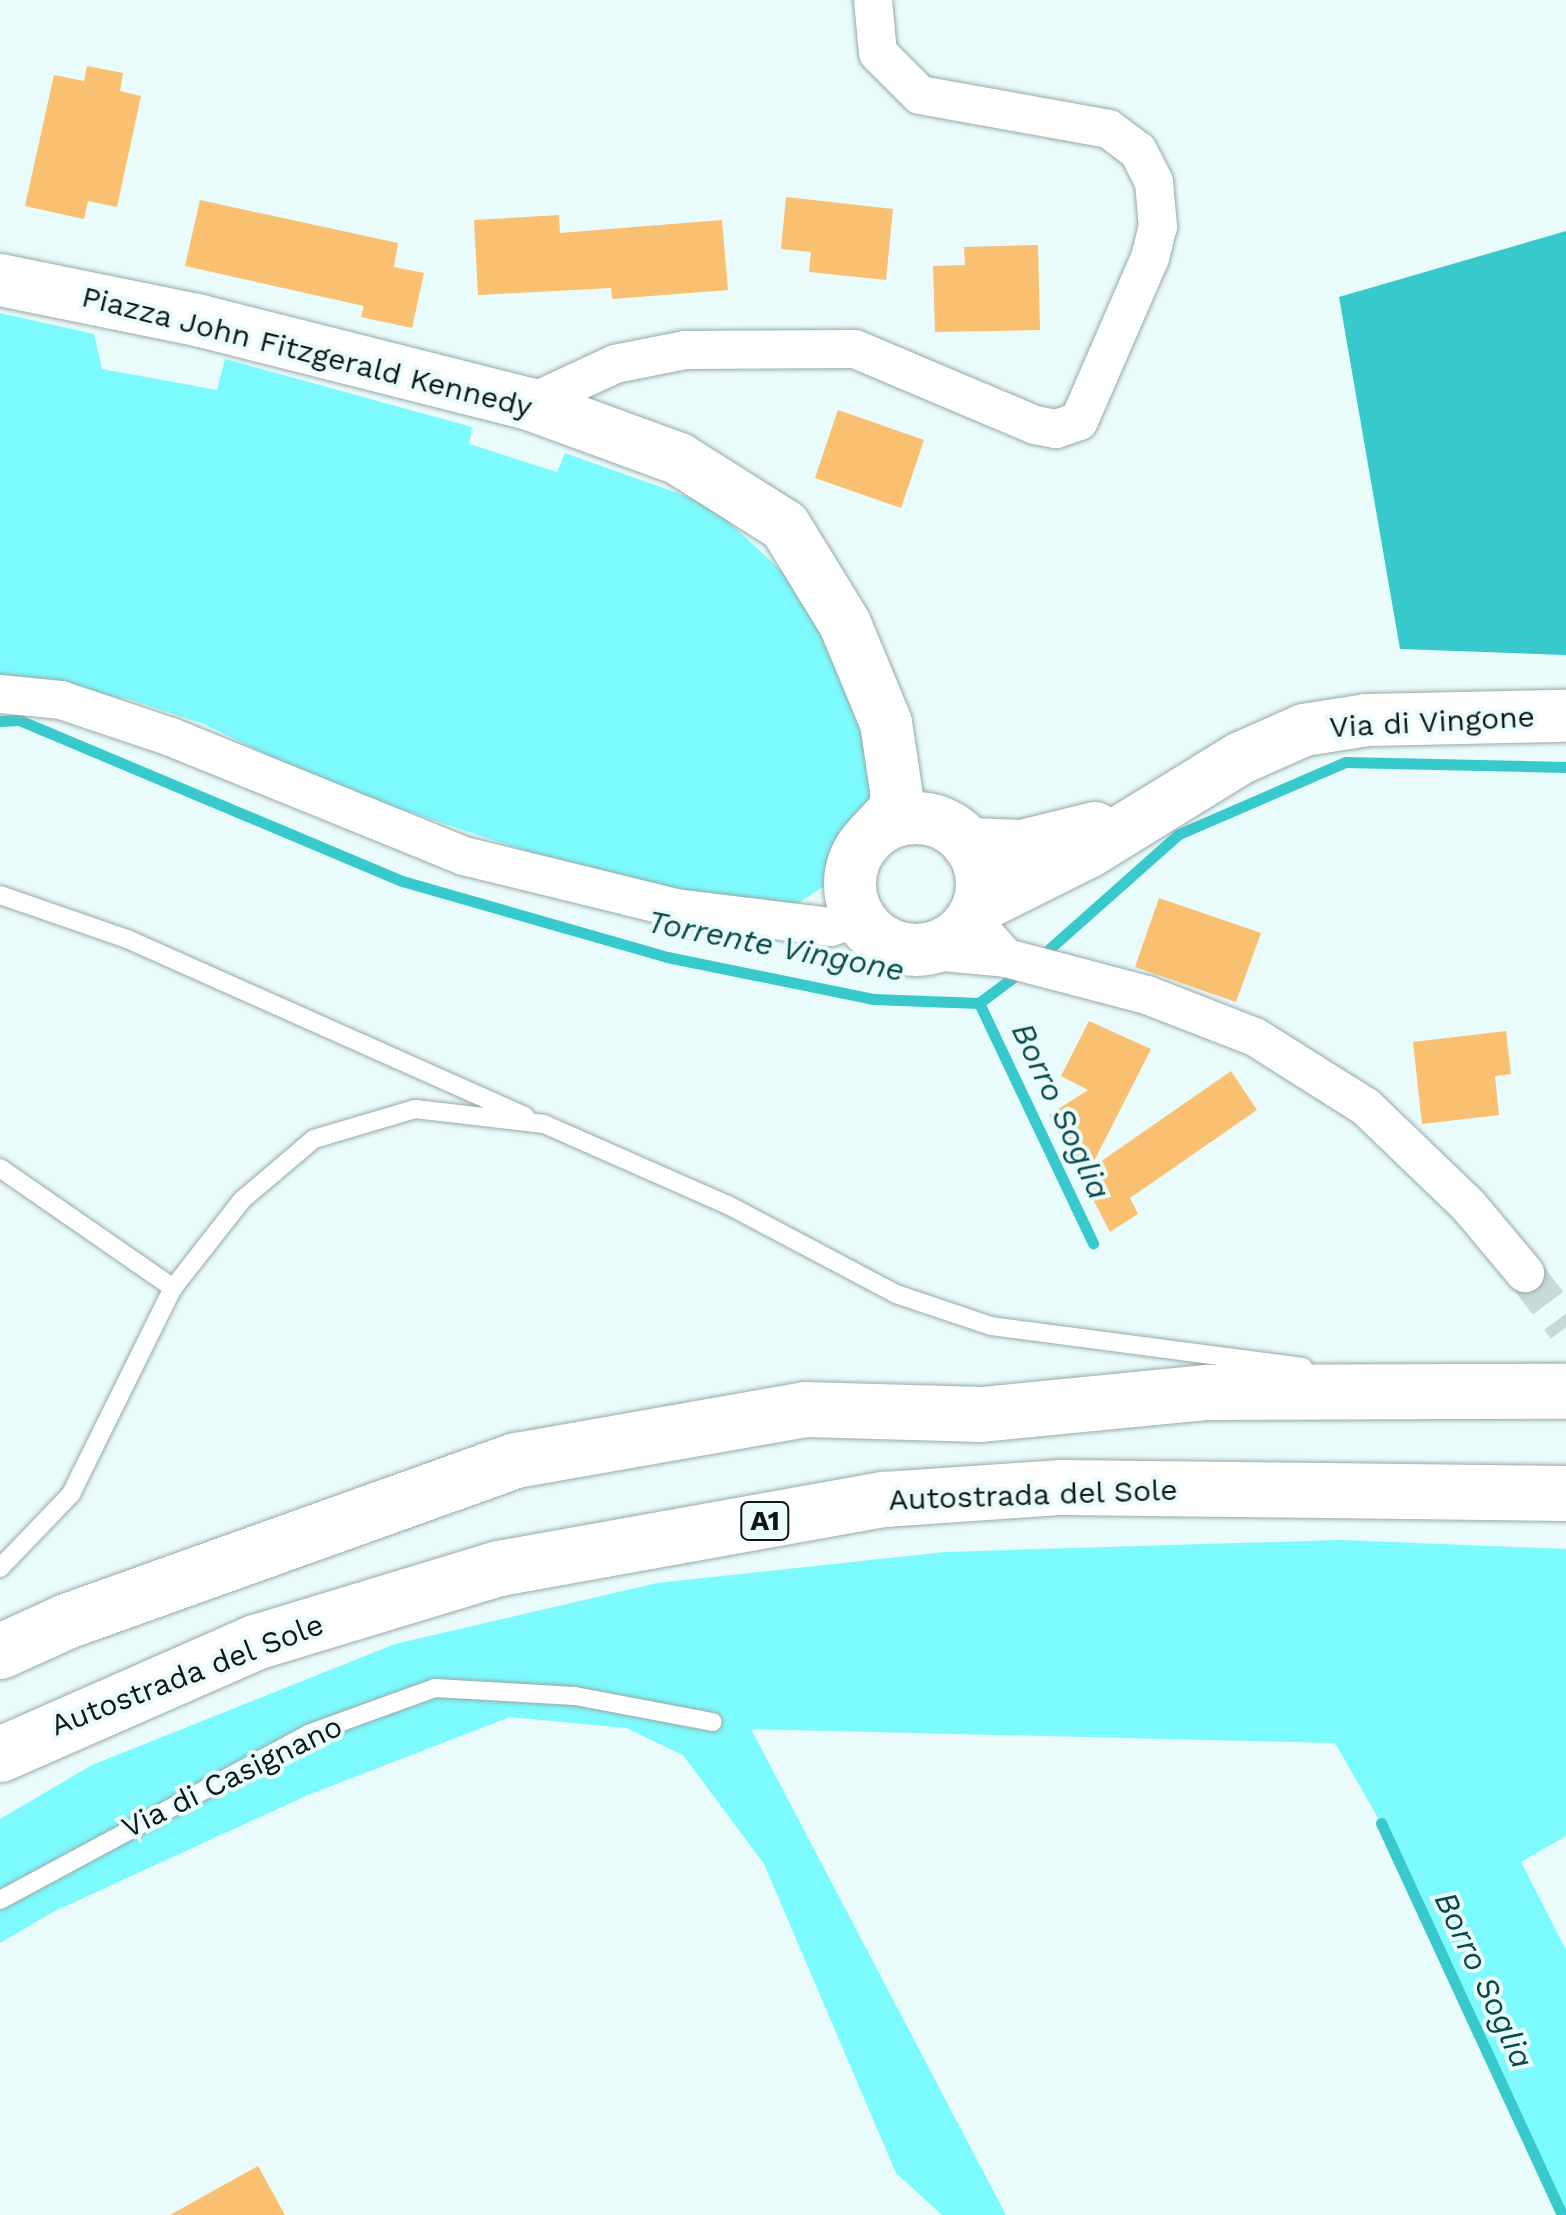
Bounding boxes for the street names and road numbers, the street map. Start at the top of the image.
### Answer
street label: Piazza John Fitzgerald Kennedy [77,278,537,426]
street label: Via di Vingone [1327,699,1537,745]
street label: Autostrada del Sole [887,1472,1179,1518]
road number: A1 [740,1498,790,1544]
street label: Autostrada del Sole [45,1606,329,1744]
street label: Via di Casignano [116,1708,348,1846]

